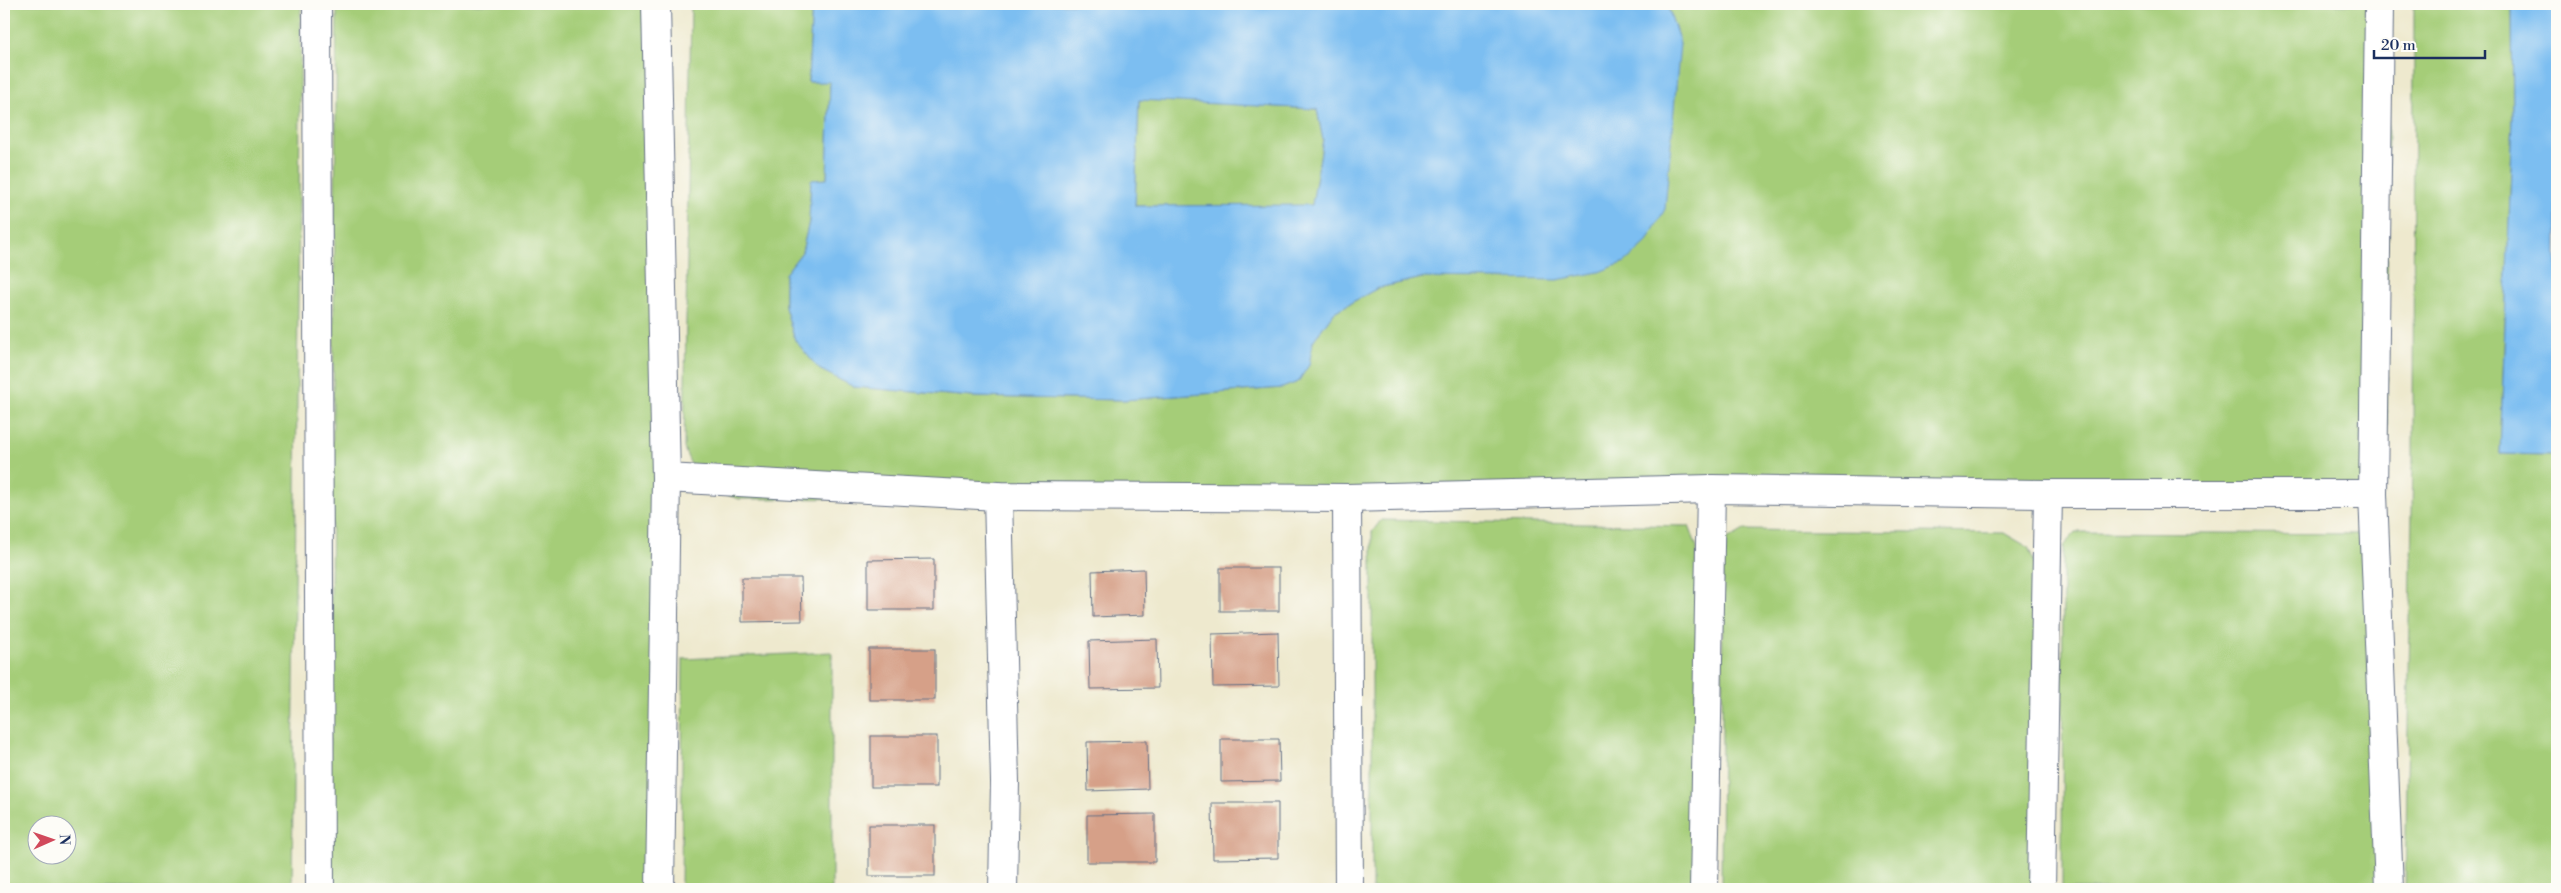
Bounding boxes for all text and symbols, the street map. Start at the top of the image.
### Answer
scale bar [2374,28,2485,60]
text: 20 m [2381,36,2416,55]
north arrow [28,816,78,866]
text: N [55,834,73,845]

